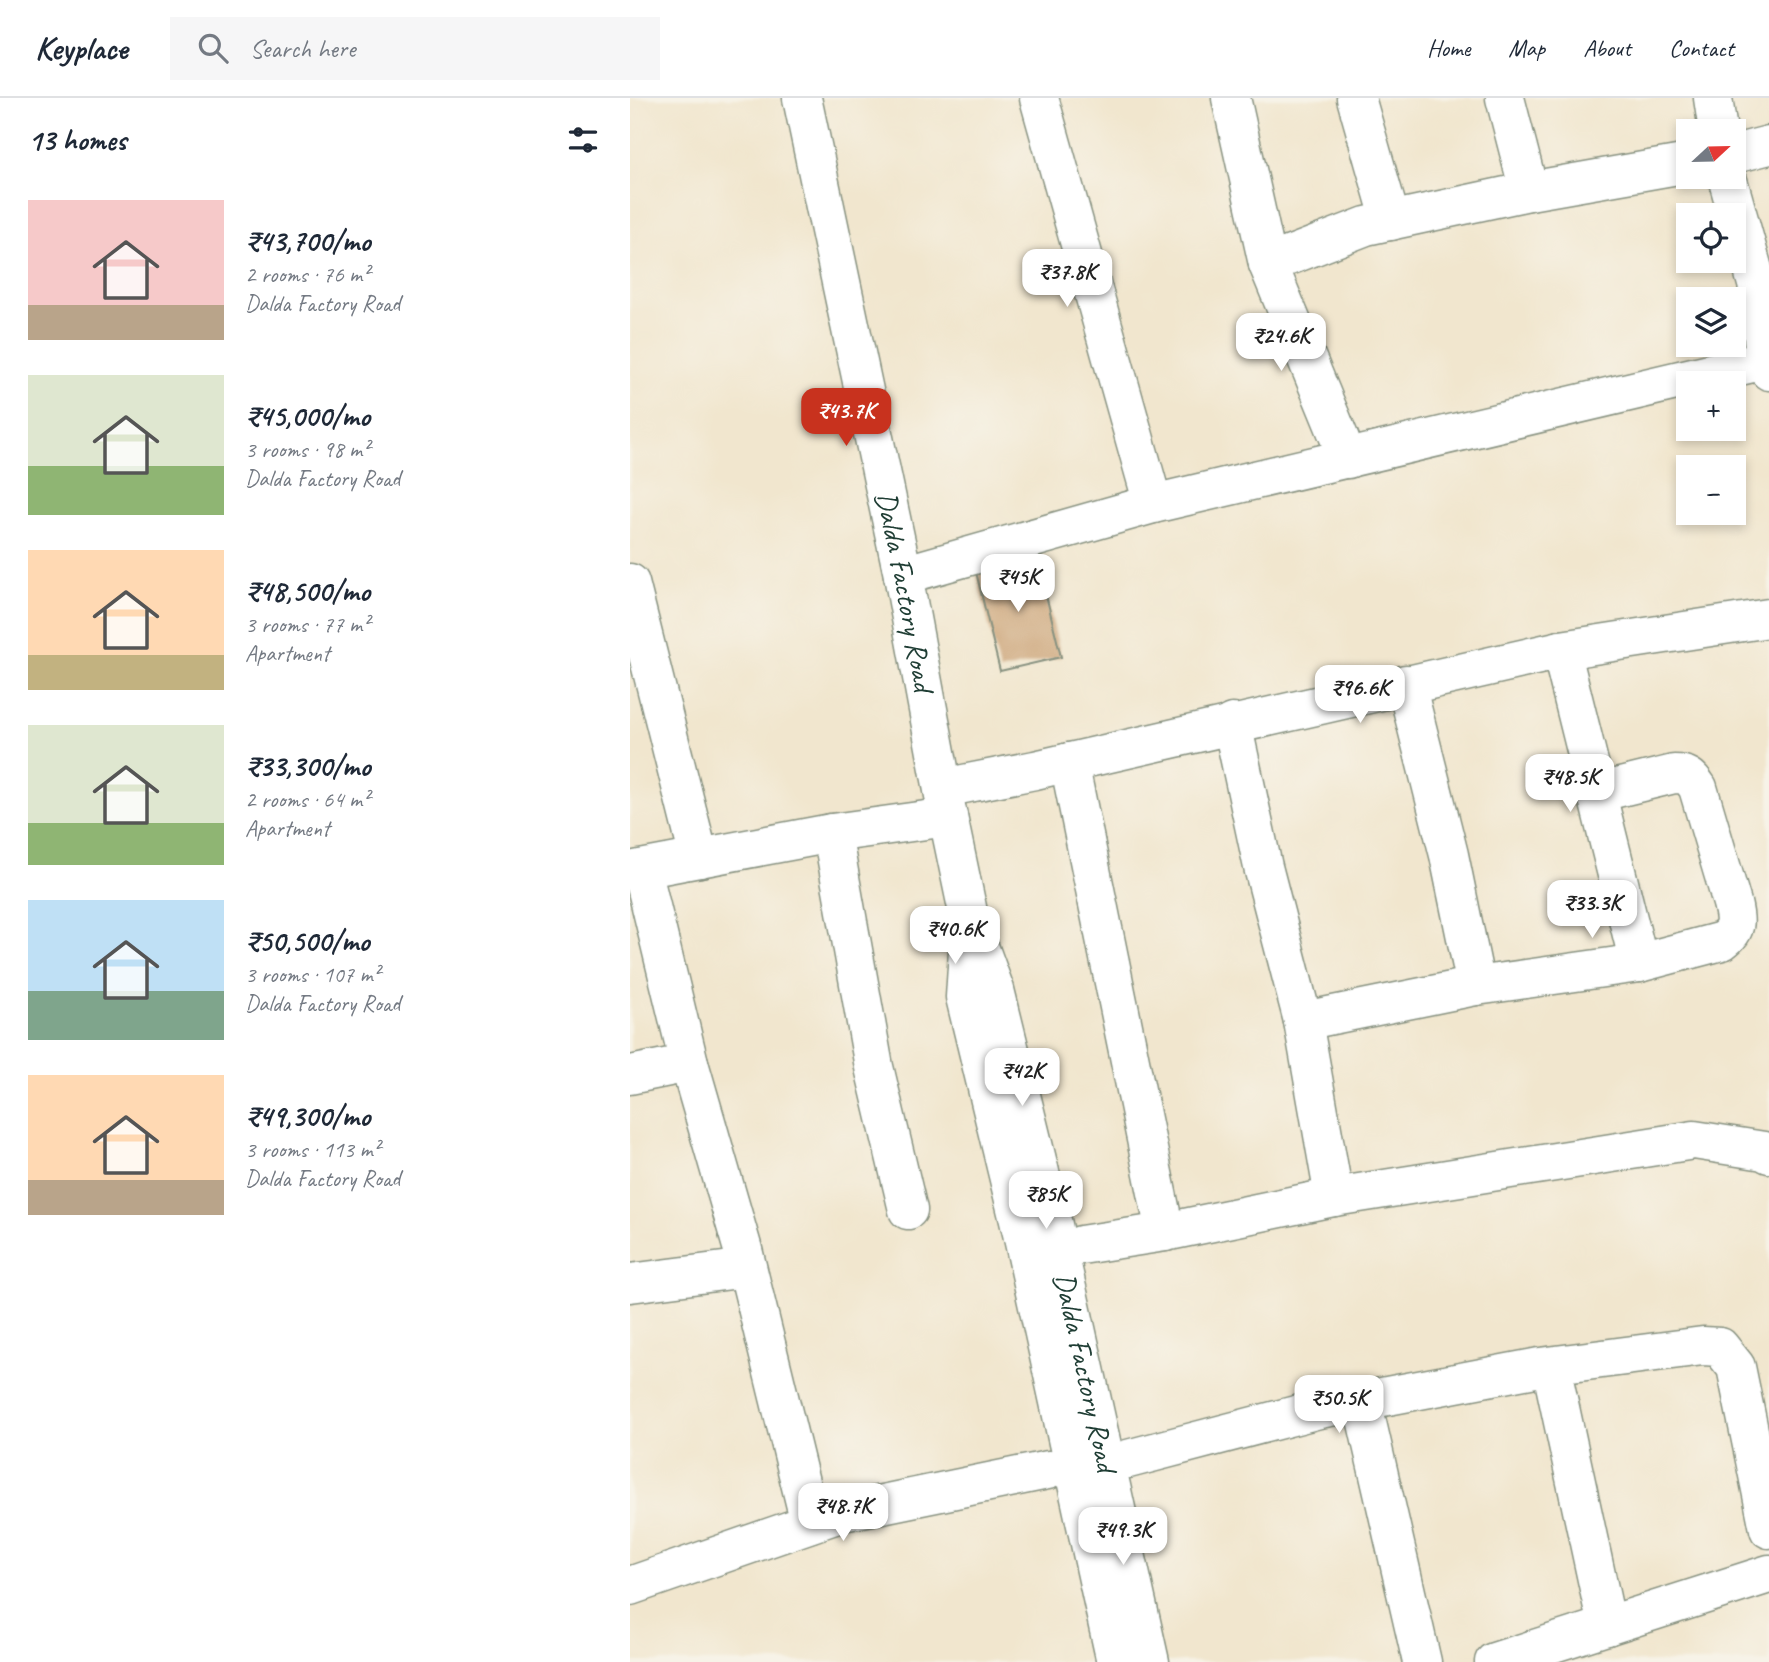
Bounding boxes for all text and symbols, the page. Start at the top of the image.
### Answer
search box [170,17,660,80]
text: Keyplace [35,27,128,69]
icon: search [194,29,232,67]
text: Search here [250,32,356,65]
text: Home [1427,33,1470,63]
text: Map [1508,33,1545,63]
text: About [1583,33,1631,63]
text: Contact [1669,33,1734,63]
north arrow [1676,119,1746,189]
map controls [1676,119,1746,525]
text: 13 homes [28,121,126,159]
icon: filters [564,121,602,159]
button: locate [1676,203,1746,273]
text: ₹43,700/mo [245,222,370,260]
icon: home [84,228,168,312]
pin: ₹37.8K [1010,250,1124,309]
text: ₹37.8K [1038,257,1096,286]
text: 2 rooms · 76 m² [245,260,369,289]
button: layers [1676,287,1746,357]
text: Dalda Factory Road [245,289,400,318]
pin: ₹24.6K [1224,314,1338,373]
text: ₹24.6K [1252,321,1310,350]
button: + [1676,371,1746,441]
pin: ₹43.7K [789,388,903,448]
text: ₹43.7K [817,396,875,425]
text: ₹45,000/mo [245,397,370,435]
icon: home [84,403,168,487]
text: 3 rooms · 98 m² [245,435,369,464]
button: − [1676,455,1746,525]
text: Dalda Factory Road [245,464,400,493]
street label: Dalda Factory Road [867,488,944,698]
pin: ₹45K [977,554,1059,614]
text: ₹45K [997,562,1039,591]
text: ₹48,500/mo [245,572,370,610]
icon: home [84,578,168,662]
text: 3 rooms · 77 m² [245,610,369,639]
text: Apartment [245,639,330,668]
pin: ₹96.6K [1303,666,1417,725]
text: ₹96.6K [1331,673,1389,702]
text: ₹33,300/mo [245,747,370,785]
icon: home [84,753,168,837]
pin: ₹48.5K [1513,754,1627,814]
text: ₹48.5K [1541,762,1599,791]
text: 2 rooms · 64 m² [245,785,369,814]
text: Apartment [245,814,330,843]
pin: ₹33.3K [1535,880,1649,940]
text: ₹33.3K [1563,888,1621,917]
pin: ₹40.6K [898,906,1012,966]
text: ₹40.6K [926,914,984,943]
text: ₹50,500/mo [245,922,369,960]
icon: home [84,928,168,1012]
text: 3 rooms · 107 m² [245,960,380,989]
text: Dalda Factory Road [245,989,400,1018]
pin: ₹42K [981,1048,1063,1108]
text: ₹42K [1001,1056,1043,1085]
text: ₹49,300/mo [245,1097,370,1135]
icon: home [84,1103,168,1187]
text: 3 rooms · 113 m² [245,1135,380,1164]
text: Dalda Factory Road [245,1164,400,1193]
pin: ₹85K [1005,1172,1087,1231]
text: ₹85K [1025,1179,1067,1208]
street label: Dalda Factory Road [1045,1269,1127,1479]
pin: ₹50.5K [1282,1376,1396,1435]
text: ₹50.5K [1311,1383,1367,1412]
pin: ₹48.7K [786,1484,900,1543]
text: ₹48.7K [814,1491,872,1520]
pin: ₹49.3K [1066,1508,1180,1567]
text: ₹49.3K [1094,1515,1152,1544]

